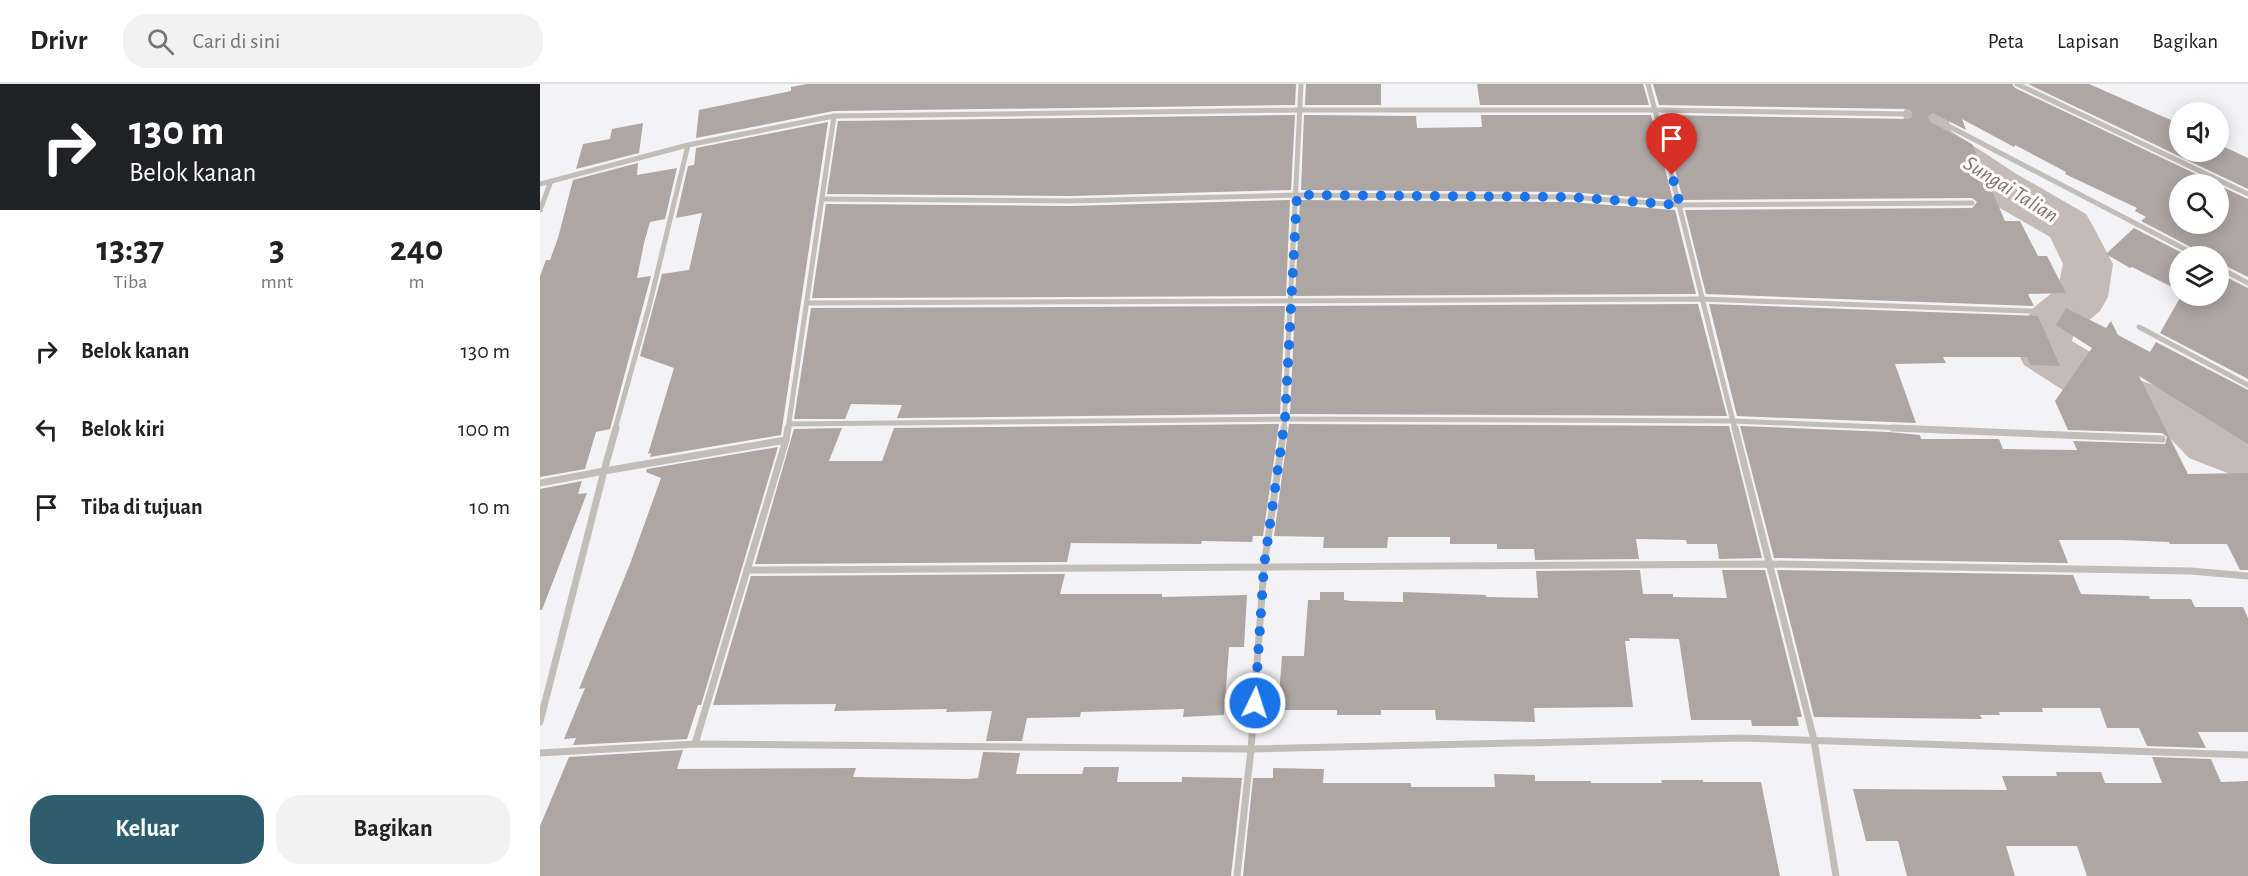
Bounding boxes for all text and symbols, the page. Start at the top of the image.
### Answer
search box [123,14,543,68]
icon: search [144,25,177,58]
text: Drivr [30,27,87,55]
text: Cari di sini [192,30,280,52]
text: Peta [1988,31,2024,52]
text: Lapisan [2057,31,2119,52]
text: Bagikan [2152,31,2218,52]
map controls [2169,102,2229,306]
button: sound [2169,102,2229,162]
icon: right [30,108,108,186]
text: 130 m [129,110,224,152]
pin [1646,113,1697,175]
icon: arrive [1655,122,1688,155]
water label: Sungai Talian [1960,151,2062,227]
text: Belok kanan [129,159,256,186]
button: search [2169,174,2229,234]
text: 13:37 [96,231,164,267]
text: 3 [269,231,285,267]
text: 240 [390,231,444,267]
button: layers [2169,246,2229,306]
text: Tiba [113,272,147,292]
text: mnt [261,272,293,292]
text: m [409,272,425,292]
icon: right [30,335,63,368]
text: Belok kanan [81,340,189,362]
text: 130 m [461,340,510,362]
icon: left [30,413,63,446]
text: Belok kiri [81,418,165,440]
text: 100 m [458,418,510,440]
icon: arrive [30,491,63,524]
text: Tiba di tujuan [81,496,203,518]
text: 10 m [470,496,510,518]
position arrow [1223,671,1287,735]
button: Keluar [30,795,264,864]
button: Bagikan [276,795,510,864]

